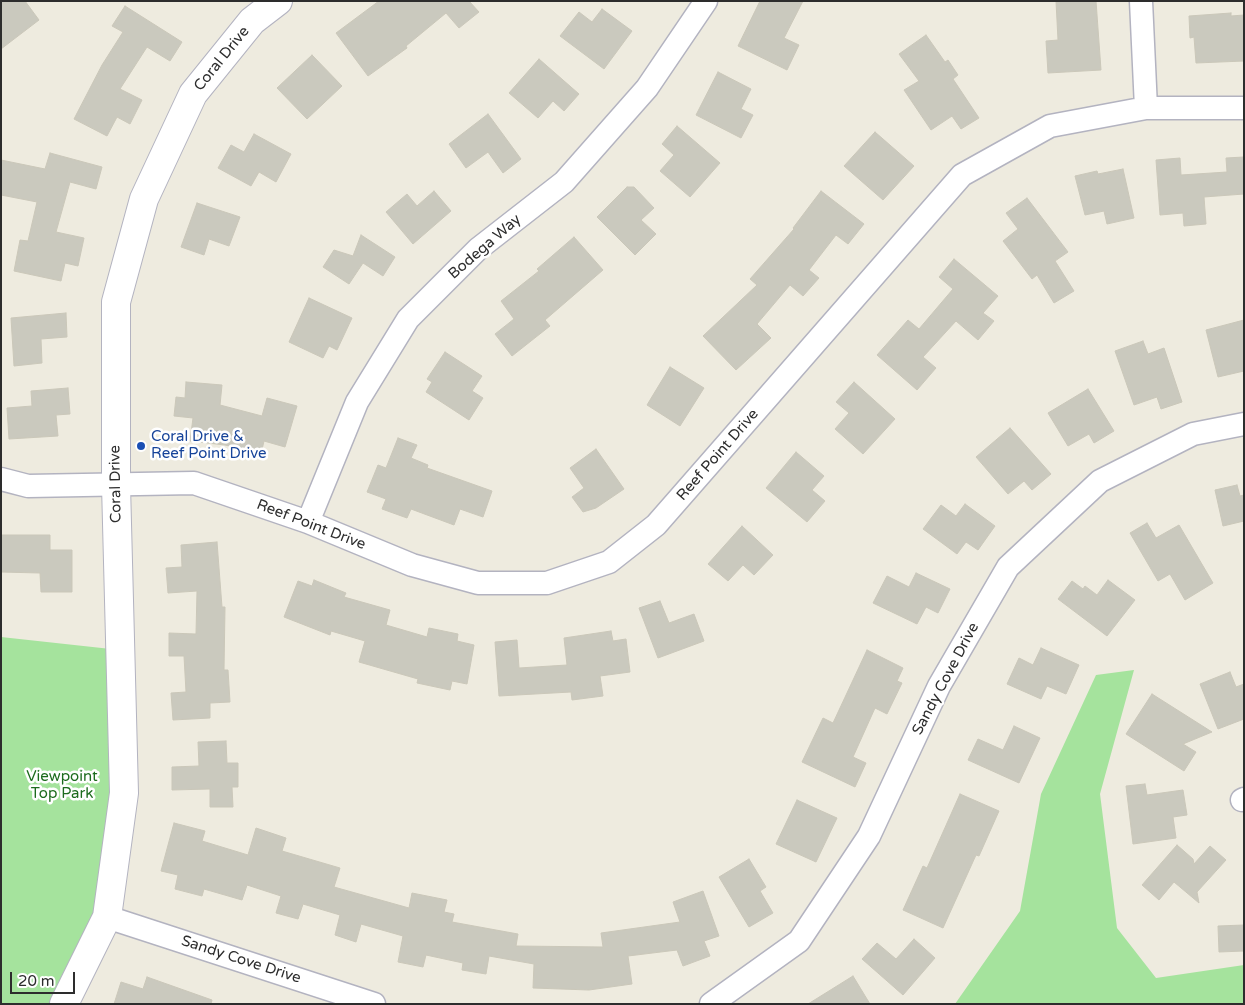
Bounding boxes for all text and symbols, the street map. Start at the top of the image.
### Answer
street label: Coral Drive [190,23,254,95]
street label: Bodega Way [445,211,525,283]
street label: Reef Point Drive [673,405,763,505]
place label: Coral Drive & Reef Point Drive [151,428,267,463]
marker: Coral Drive & Reef Point Drive [135,440,147,452]
street label: Coral Drive [106,445,126,523]
street label: Reef Point Drive [254,496,368,554]
street label: Sandy Cove Drive [909,620,983,738]
park label: Viewpoint Top Park [26,768,98,803]
street label: Sandy Cove Drive [179,932,303,988]
scale bar [12,962,78,994]
text: 20 m [18,972,55,990]

